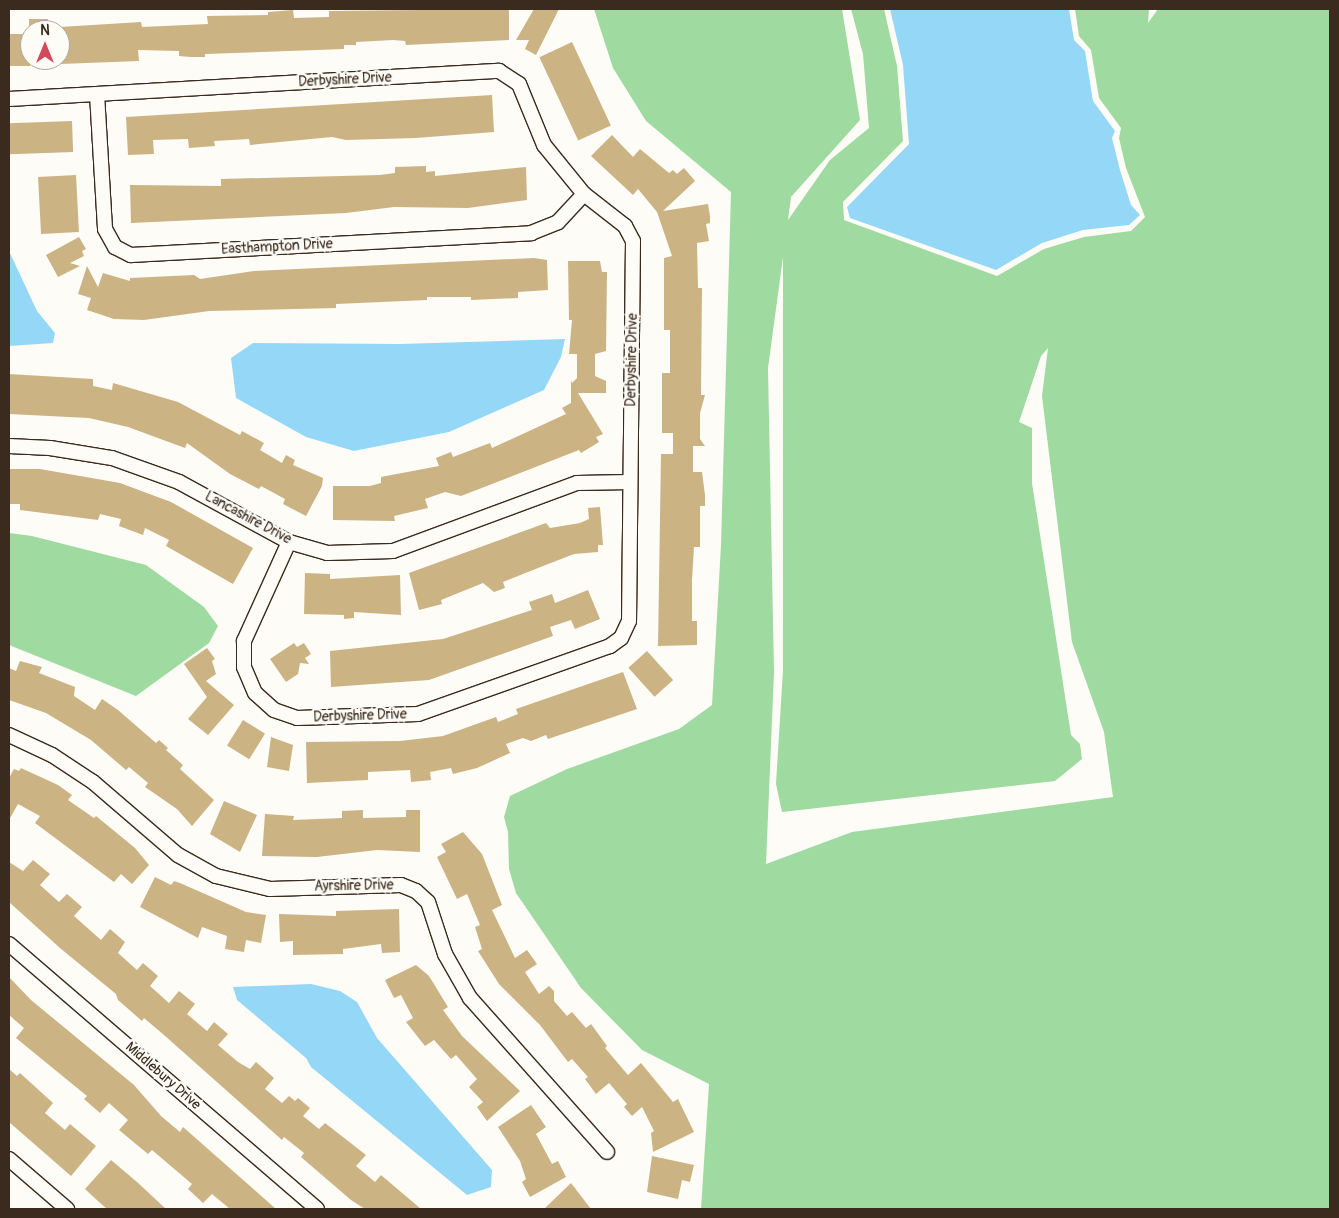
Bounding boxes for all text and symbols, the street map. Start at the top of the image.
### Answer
north arrow [20,20,70,70]
text: N [40,22,50,39]
street label: Derbyshire Drive [298,69,392,91]
street label: Easthampton Drive [221,236,333,258]
street label: Derbyshire Drive [623,313,641,407]
street label: Lancashire Drive [202,488,294,548]
street label: Derbyshire Drive [313,706,407,726]
street label: Ayrshire Drive [314,877,394,895]
street label: Middlebury Drive [122,1039,204,1113]

